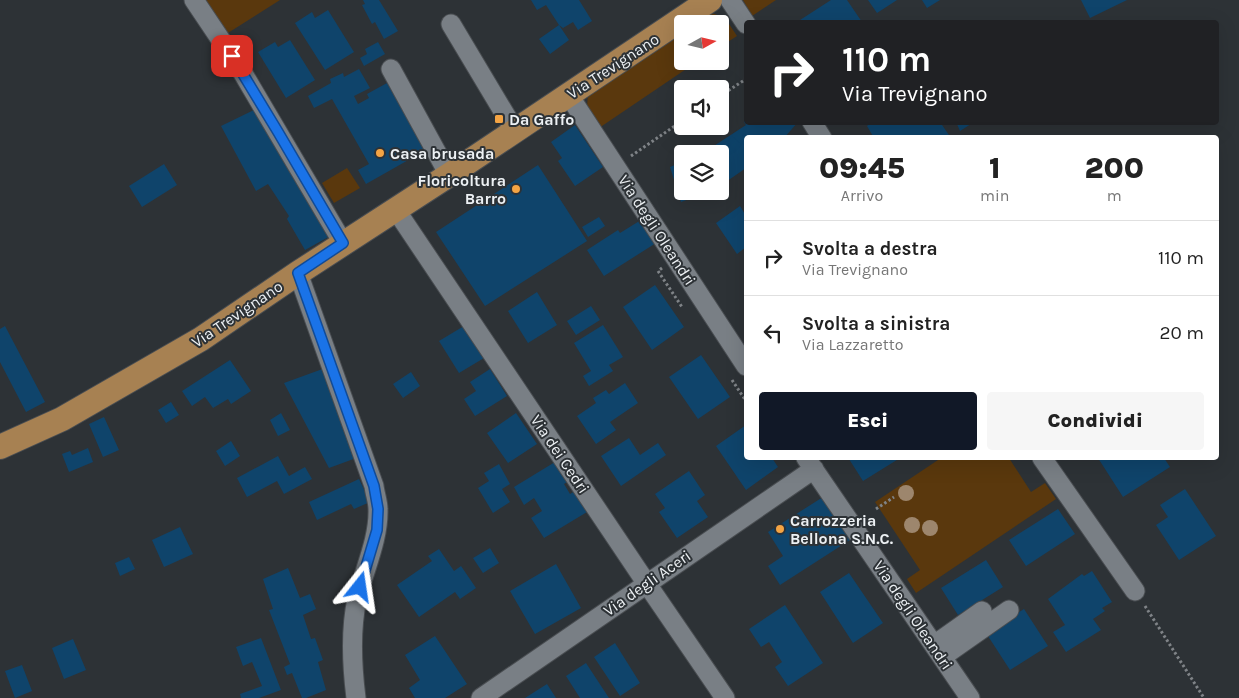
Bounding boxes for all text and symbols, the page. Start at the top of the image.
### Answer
north arrow [674,15,729,70]
map controls [674,15,729,200]
street label: Via Trevignano [563,29,663,103]
pin [211,35,253,77]
text: 110 m [842,39,931,80]
icon: right [759,40,824,105]
icon: arrive [218,42,246,70]
button: sound [674,80,729,135]
text: Via Trevignano [842,81,988,107]
place label: Da Gaffo [509,110,574,129]
marker: Da Gaffo [493,113,505,125]
place label: Casa brusada [390,144,494,163]
button: layers [674,145,729,200]
marker: Casa brusada [374,147,386,159]
text: 09:45 [819,150,905,186]
text: 1 [989,150,1000,186]
text: 200 [1084,150,1144,186]
place label: Floricoltura Barro [417,171,506,208]
street label: Via degli Oleandri [614,171,700,289]
marker: Floricoltura Barro [510,183,522,195]
text: Arrivo [841,186,883,205]
text: min [980,186,1009,205]
text: m [1107,186,1122,205]
text: Svolta a destra [802,238,938,260]
icon: right [759,244,787,272]
text: 110 m [1158,247,1204,269]
text: Via Trevignano [802,260,908,279]
street label: Via Trevignano [188,277,286,351]
text: Svolta a sinistra [802,313,950,335]
icon: left [759,319,787,347]
text: 20 m [1159,322,1204,344]
text: Via Lazzaretto [802,335,903,354]
button: Esci [759,392,977,450]
button: Condividi [987,392,1204,450]
street label: Via dei Cedri [527,411,593,497]
place label: Carrozzeria Bellona S.N.C. [790,511,894,548]
marker: Carrozzeria Bellona S.N.C. [774,523,786,535]
street label: Via degli Aceri [600,546,694,620]
street label: Via degli Oleandri [869,557,957,673]
position arrow [333,560,385,612]

